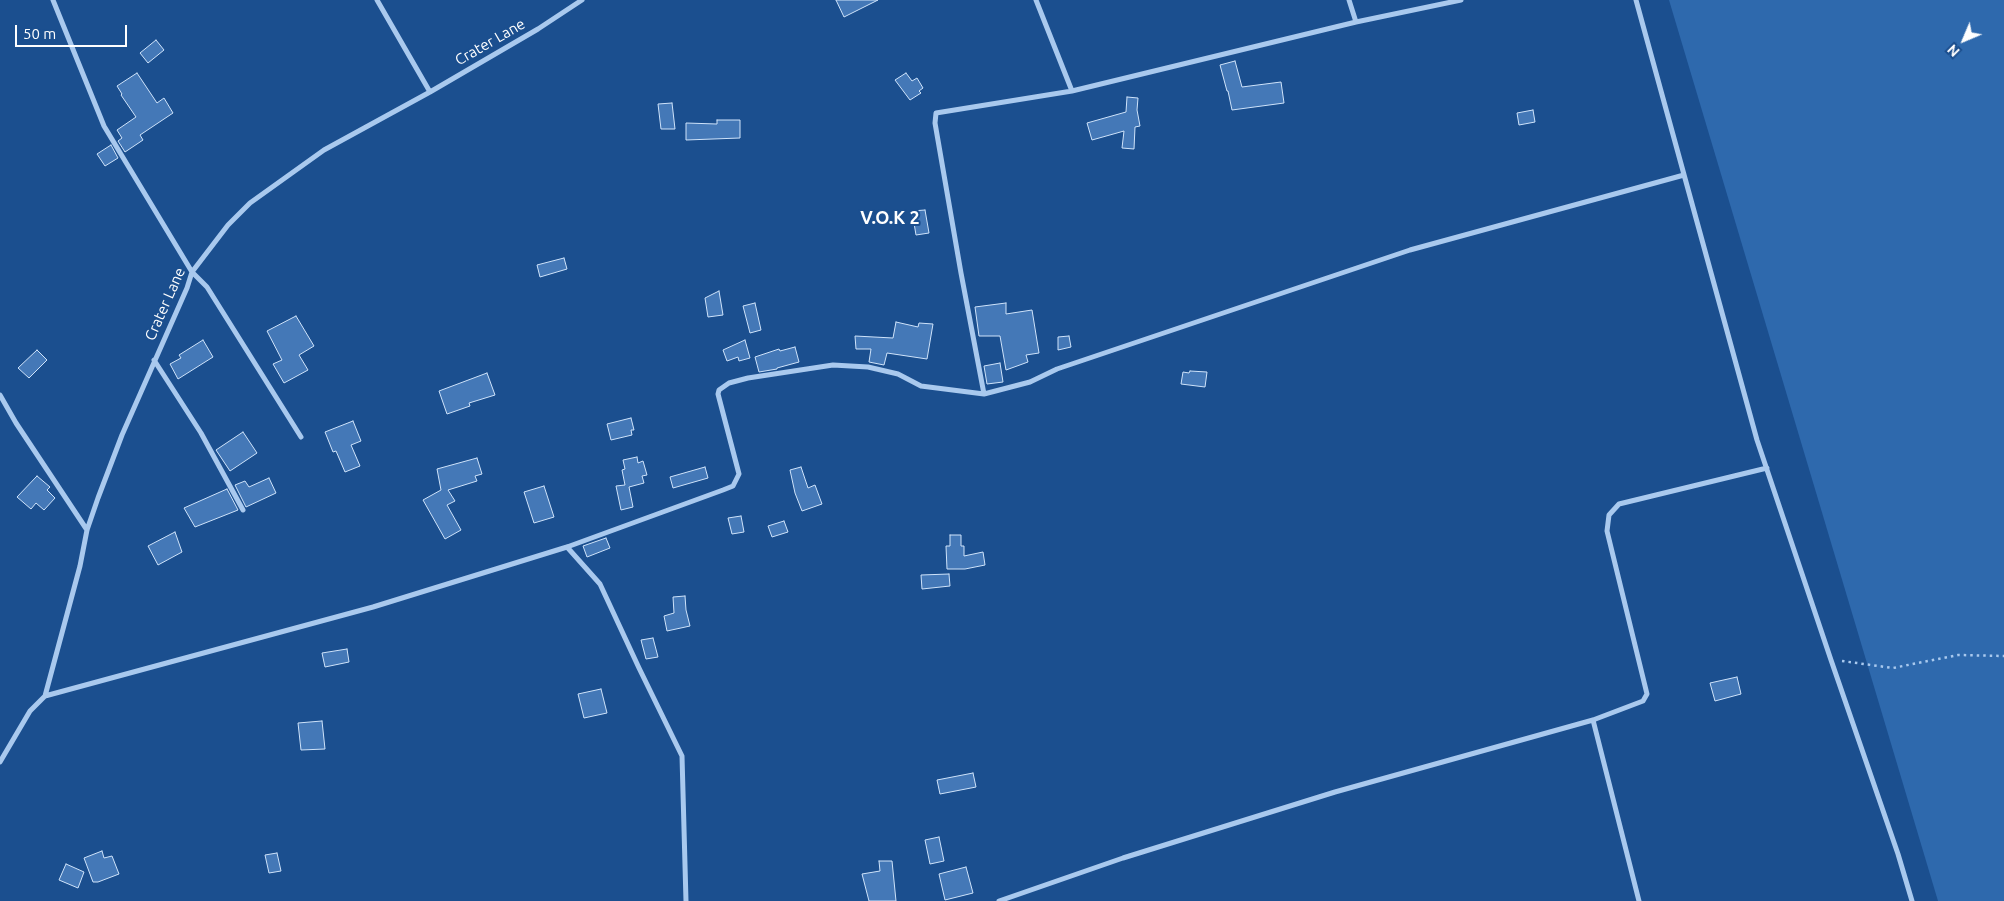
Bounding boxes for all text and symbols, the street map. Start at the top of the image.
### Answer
scale bar [18,15,130,47]
street label: Crater Lane [452,15,528,69]
north arrow [1939,15,1989,65]
text: 50 m [23,25,56,42]
text: N [1944,41,1963,60]
district label: V.O.K 2 [860,207,920,229]
street label: Crater Lane [141,265,189,343]

